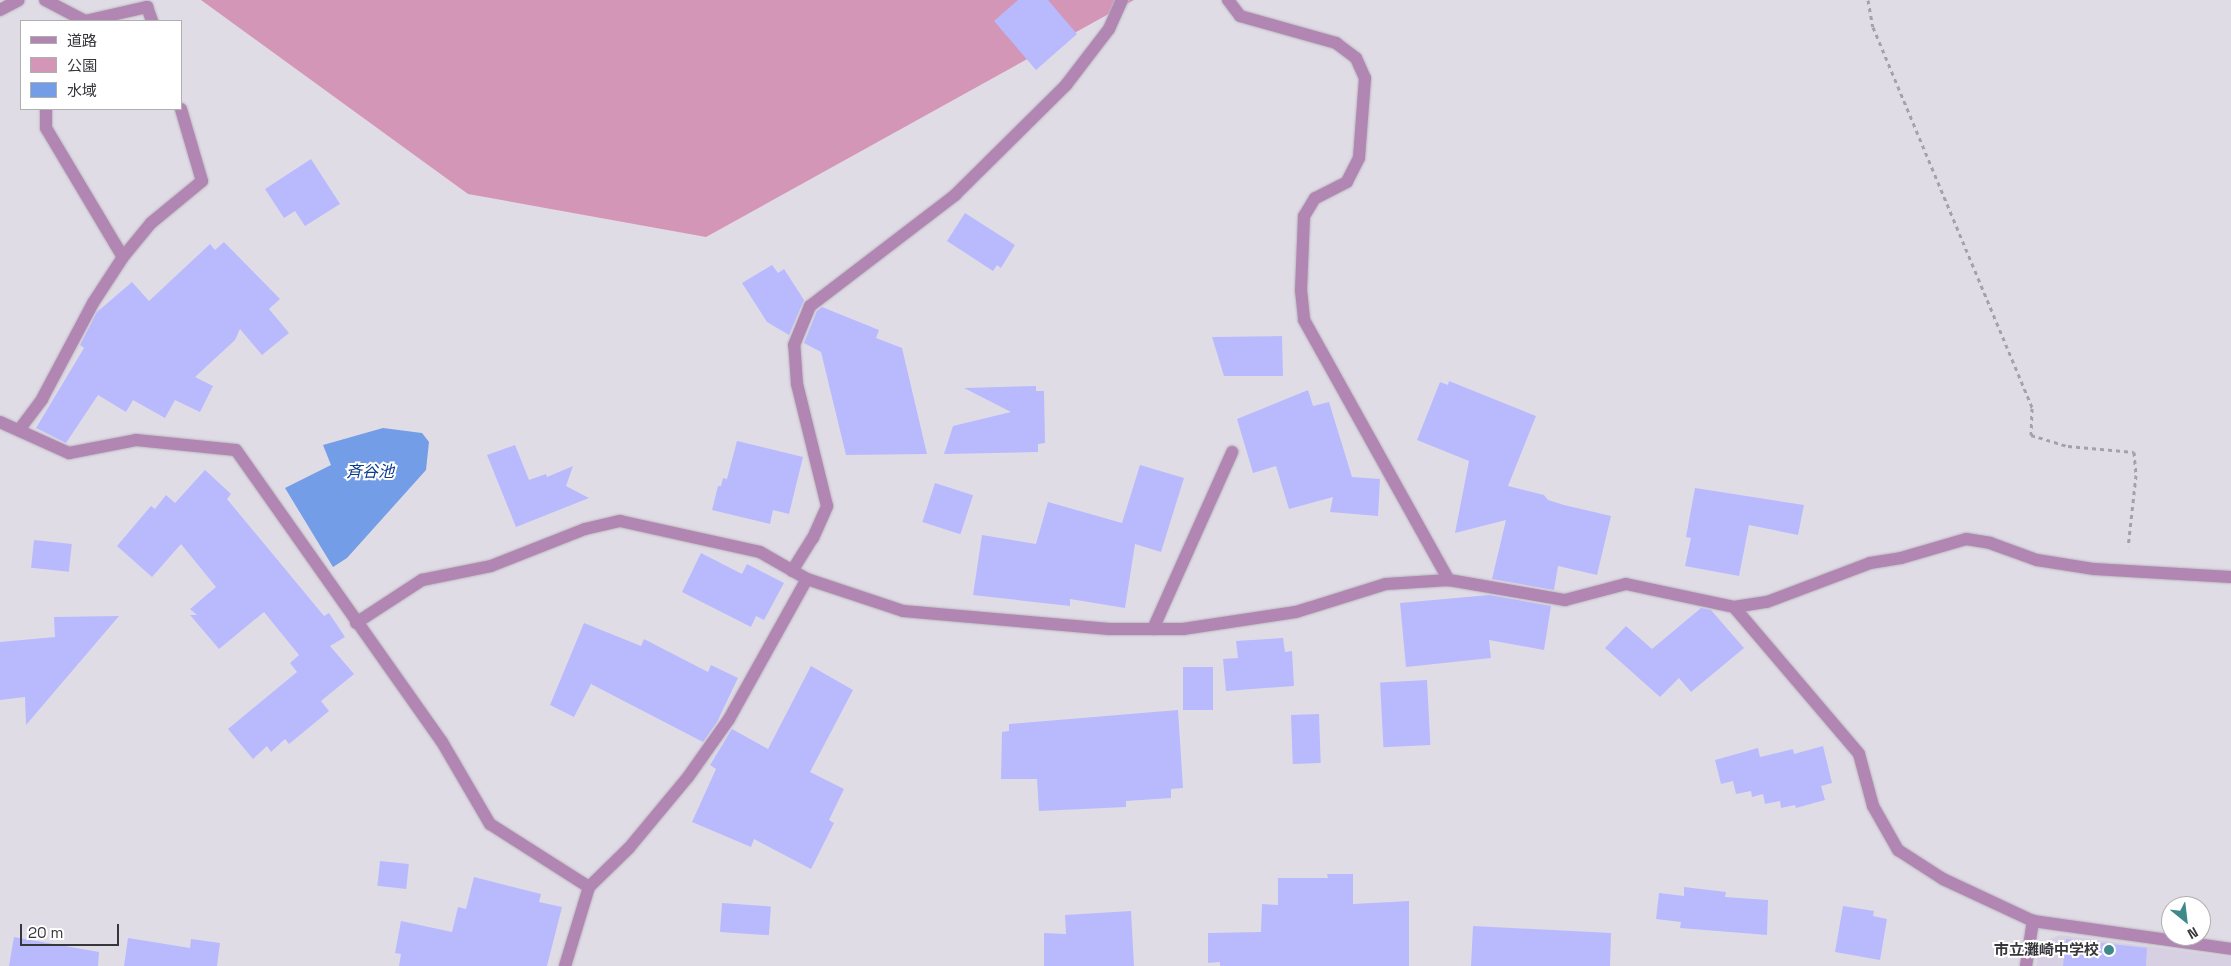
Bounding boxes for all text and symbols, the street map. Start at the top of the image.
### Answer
legend [20,20,182,110]
text: 道路 [67,31,97,50]
text: 公園 [67,56,97,75]
text: 水域 [67,81,97,100]
water label: 斉谷池 [346,462,394,482]
north arrow [2161,896,2211,946]
scale bar [22,914,121,946]
text: 20 m [28,923,63,942]
text: N [2184,923,2201,943]
place label: 市立灘崎中学校 [1994,941,2099,959]
marker: 市立灘崎中学校 [2103,944,2115,956]

